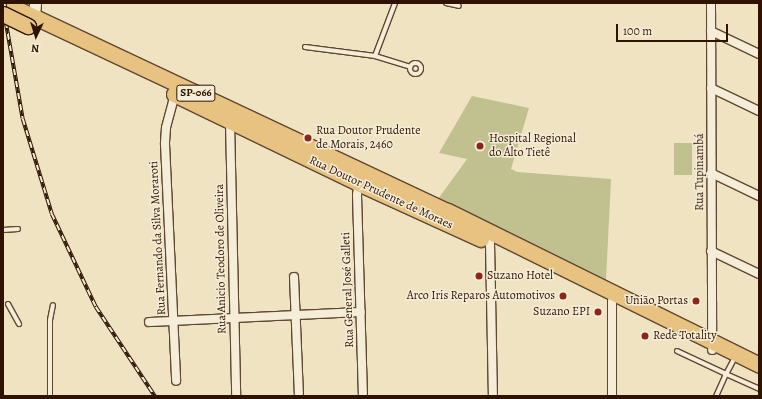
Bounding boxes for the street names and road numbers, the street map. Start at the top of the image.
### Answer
road number: SP-066 [176,84,216,102]
street label: Rua Tupinambá [693,133,707,211]
street label: Rua Doutor Prudente de Moraes [307,153,455,233]
street label: Rua Fernando da Silva Moraroti [147,161,169,315]
street label: Rua Anicio Teodoro de Oliveira [212,184,230,334]
street label: Rua General José Galleti [339,232,357,348]

